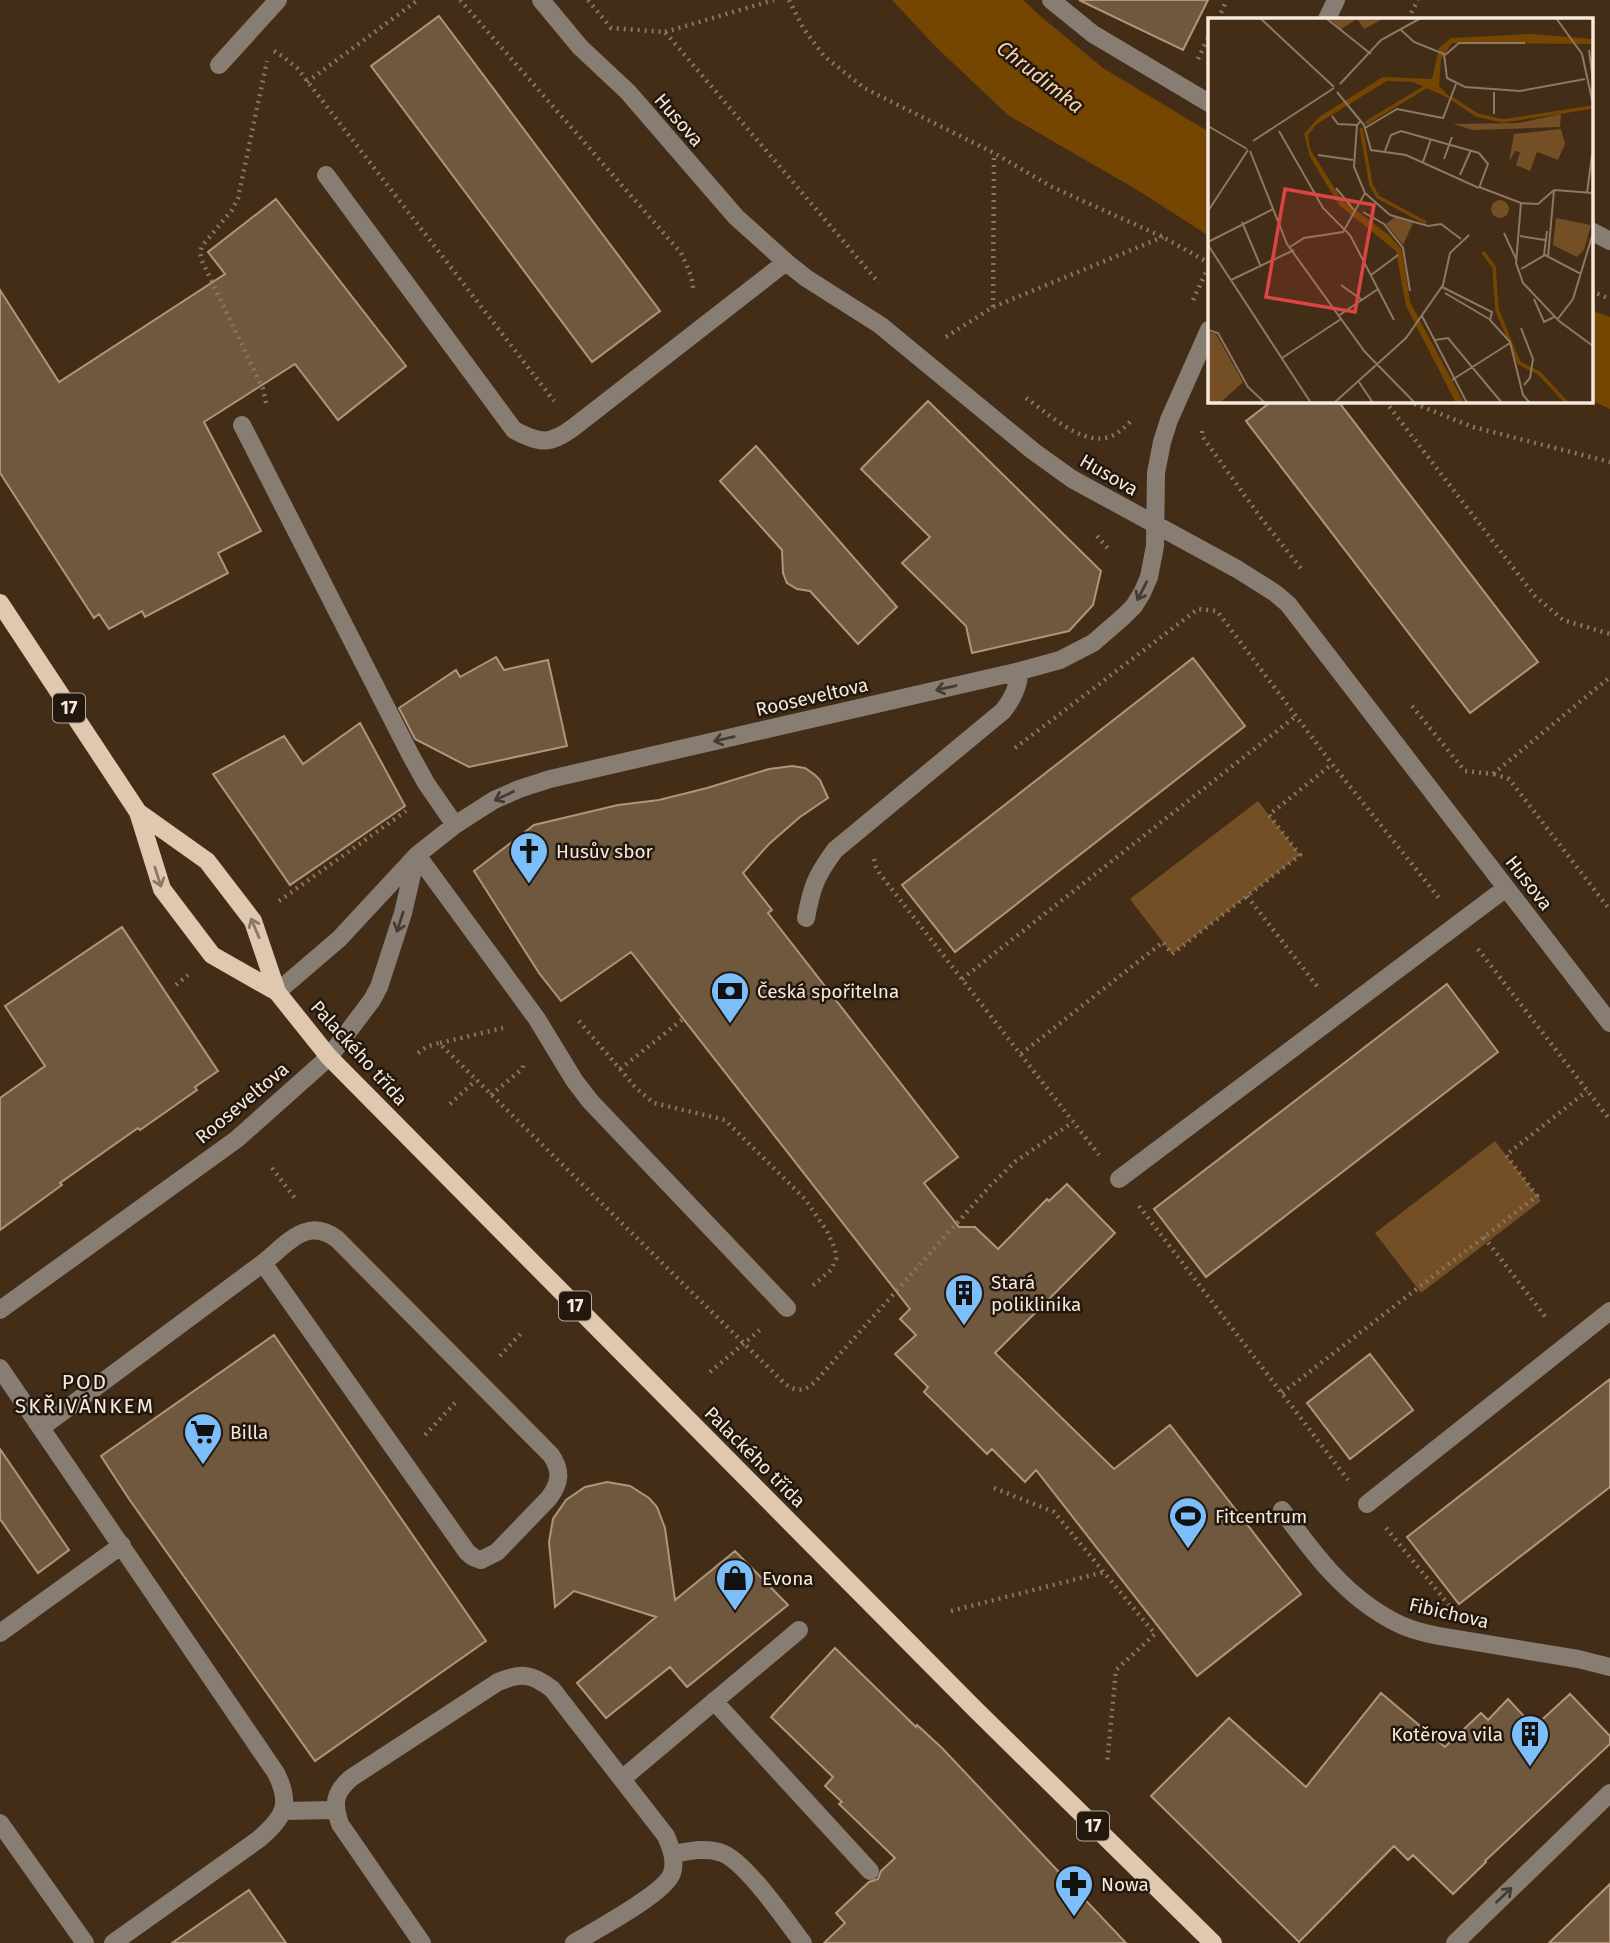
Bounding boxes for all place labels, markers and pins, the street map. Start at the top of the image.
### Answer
church icon: Husův sbor [508,830,550,885]
place label: Husův sbor [556,840,654,863]
bank icon: Česká spořitelna [709,970,751,1025]
place label: Česká spořitelna [757,980,899,1003]
place label: Stará poliklinika [991,1271,1081,1316]
building icon: Stará poliklinika [943,1272,985,1327]
supermarket icon: Billa [182,1411,224,1466]
place label: Billa [230,1421,268,1444]
sports icon: Fitcentrum [1167,1495,1209,1550]
place label: Fitcentrum [1215,1505,1307,1528]
shop icon: Evona [714,1557,756,1612]
place label: Evona [762,1567,814,1590]
building icon: Kotěrova vila [1509,1713,1551,1768]
place label: Kotěrova vila [1391,1723,1503,1746]
pharmacy icon: Nowa [1053,1863,1095,1918]
place label: Nowa [1101,1873,1149,1896]

